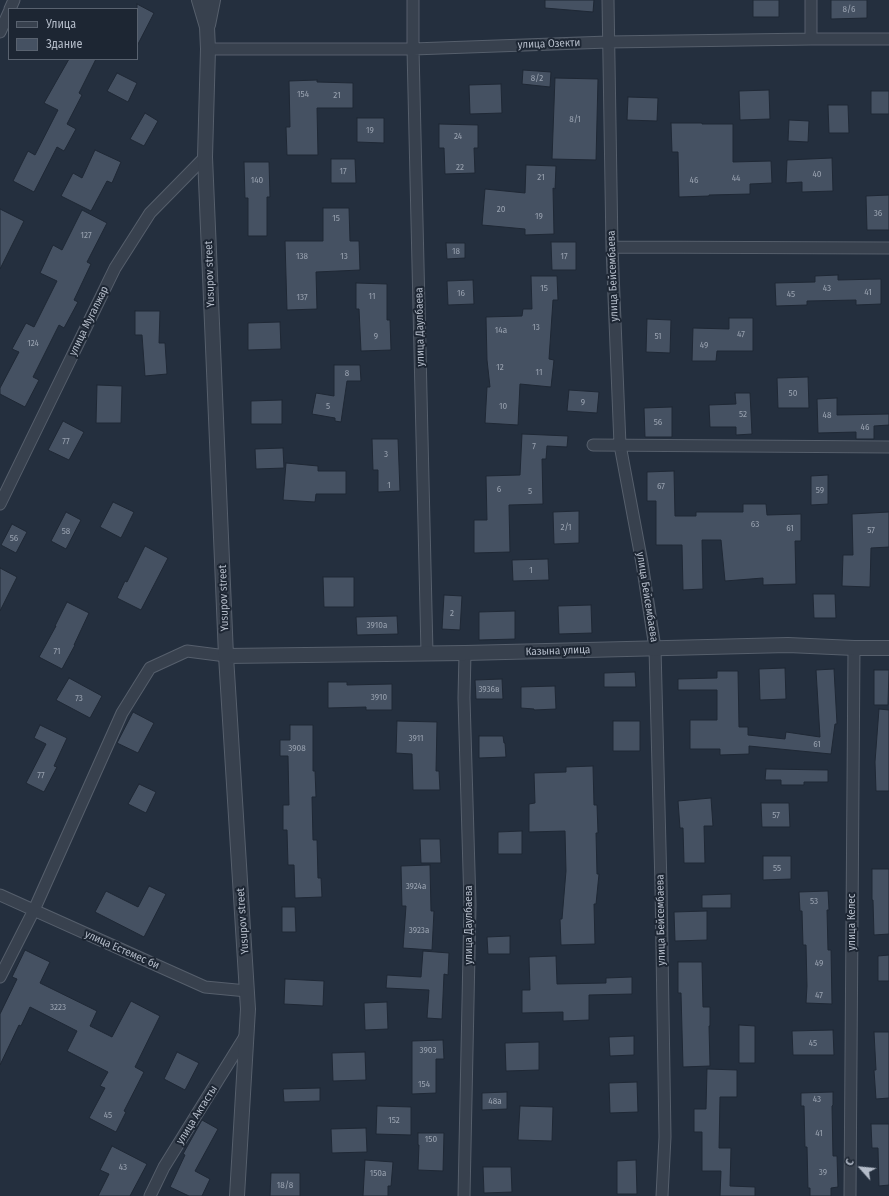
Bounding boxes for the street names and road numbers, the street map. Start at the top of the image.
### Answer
street label: улица Озекти [517,36,581,52]
street label: улица Бейсембаева [605,230,621,322]
street label: Yusupov street [202,241,218,307]
street label: улица Мугалжар [66,284,112,358]
street label: улица Даулбаева [413,287,427,367]
street label: улица Бейсембаева [633,551,661,643]
street label: Yusupov street [216,565,232,631]
street label: Казына улица [525,643,591,659]
street label: улица Бейсембаева [654,874,668,966]
street label: улица Даулбаева [462,885,476,965]
street label: Yusupov street [234,887,252,955]
street label: улица Келес [845,894,859,950]
street label: улица Естемес би [83,928,161,972]
street label: улица Актасты [174,1083,220,1147]

